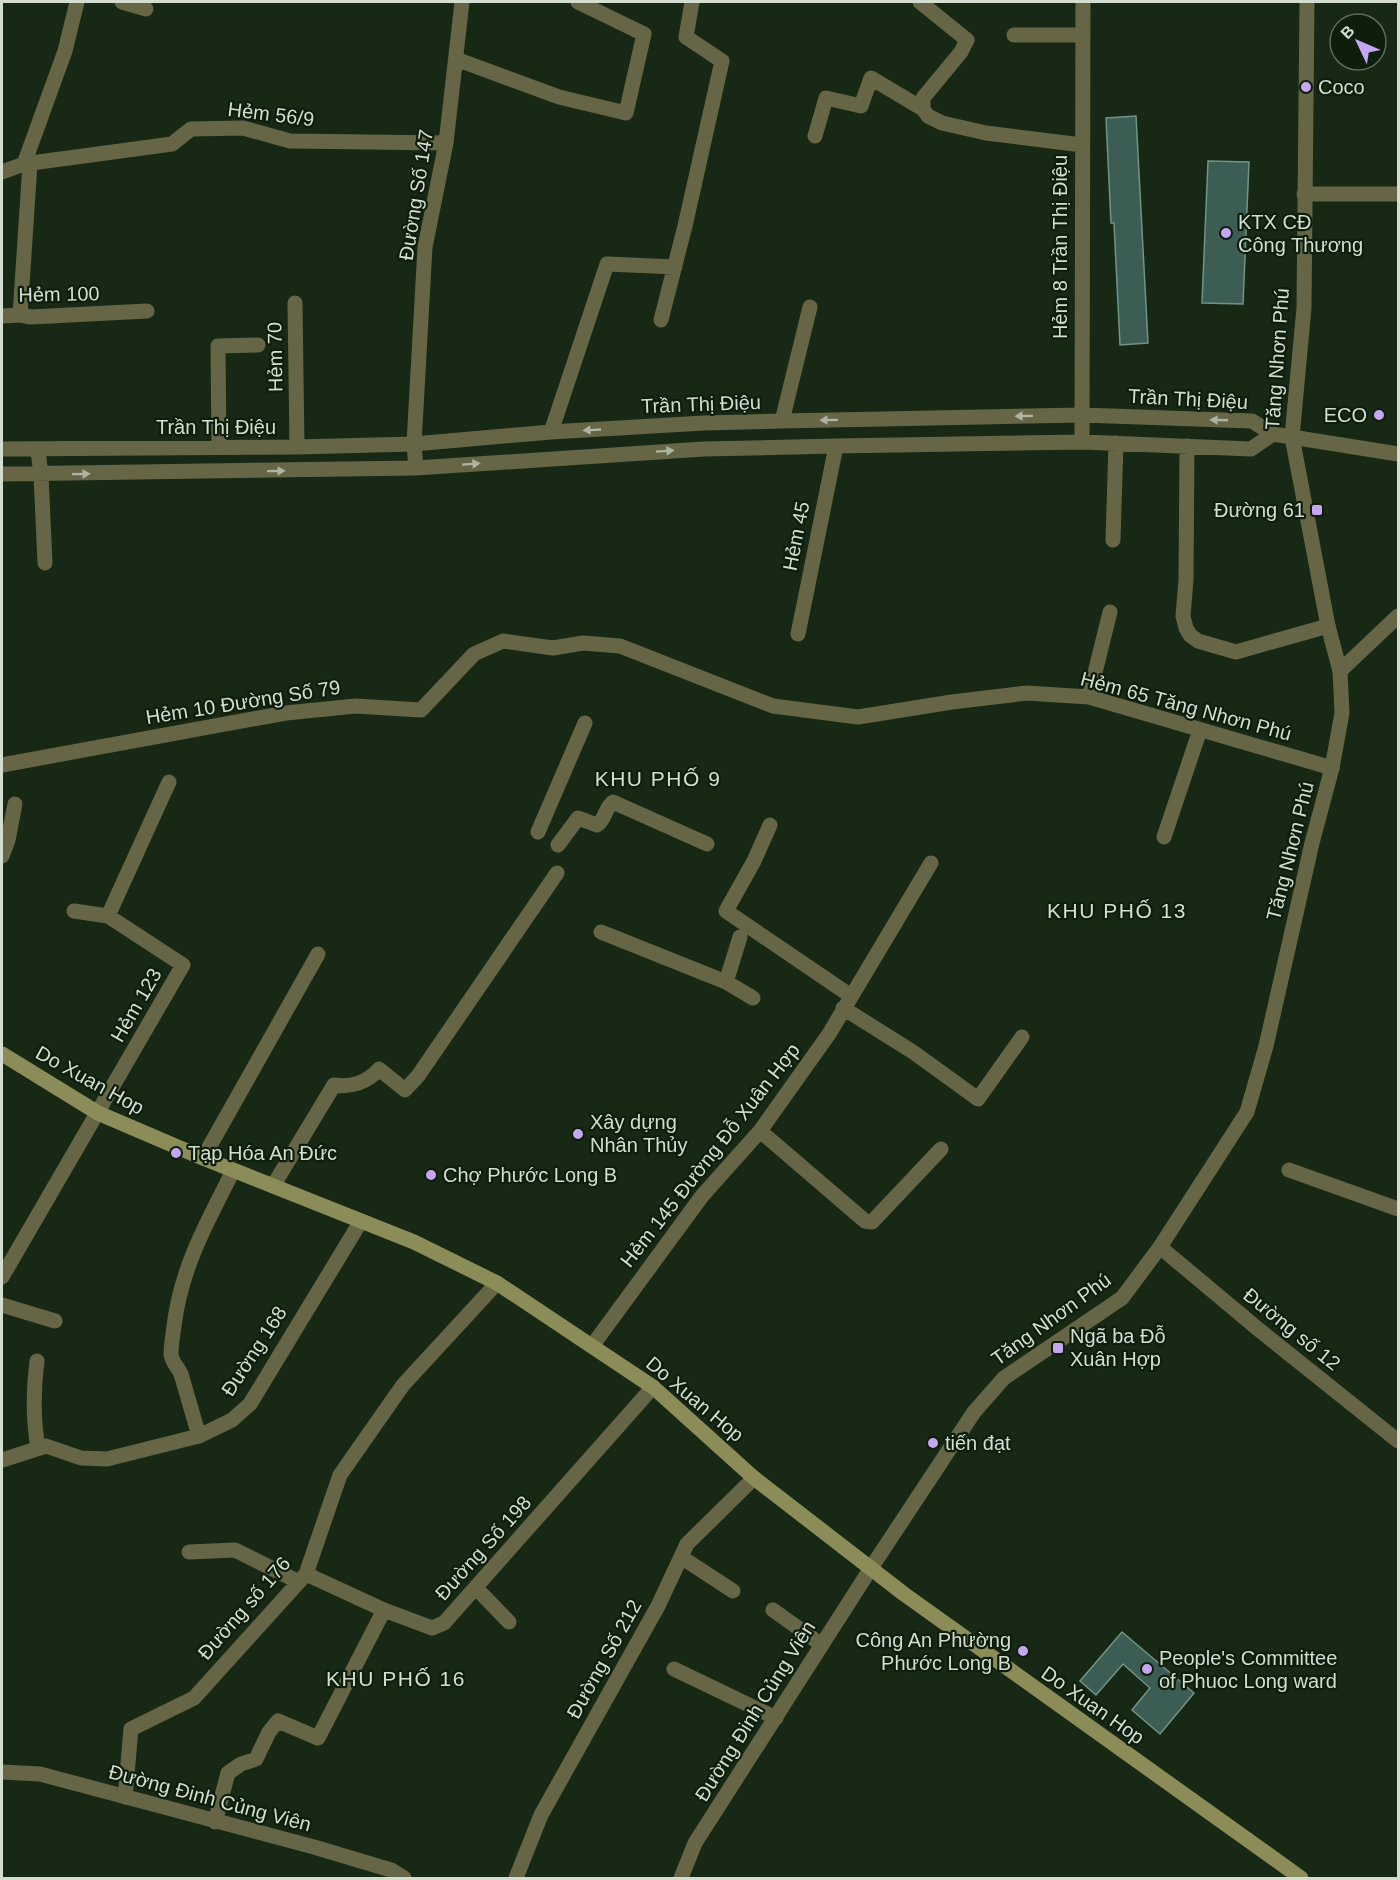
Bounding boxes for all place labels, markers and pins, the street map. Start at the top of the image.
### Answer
place label: Coco [1318,76,1365,98]
marker: Coco [1299,80,1313,94]
place label: KTX CĐ Công Thương [1238,211,1363,256]
marker: KTX CĐ Công Thương [1219,226,1233,240]
place label: ECO [1324,404,1367,426]
marker: ECO [1372,408,1386,422]
place label: Đường 61 [1214,499,1305,521]
marker: Đường 61 [1310,503,1324,517]
place label: Xây dựng Nhân Thủy [590,1111,687,1156]
marker: Xây dựng Nhân Thủy [571,1127,585,1141]
place label: Tạp Hóa An Đức [188,1142,337,1164]
marker: Tạp Hóa An Đức [169,1146,183,1160]
place label: Chợ Phước Long B [443,1164,617,1186]
marker: Chợ Phước Long B [424,1168,438,1182]
place label: Ngã ba Đỗ Xuân Hợp [1070,1325,1166,1370]
marker: Ngã ba Đỗ Xuân Hợp [1051,1341,1065,1355]
place label: tiến đạt [945,1432,1011,1454]
marker: tiến đạt [926,1436,940,1450]
place label: Công An Phường Phước Long B [856,1629,1011,1674]
marker: Công An Phường Phước Long B [1016,1644,1030,1658]
place label: People's Committee of Phuoc Long ward [1159,1647,1337,1692]
marker: People's Committee of Phuoc Long ward [1140,1662,1154,1676]

